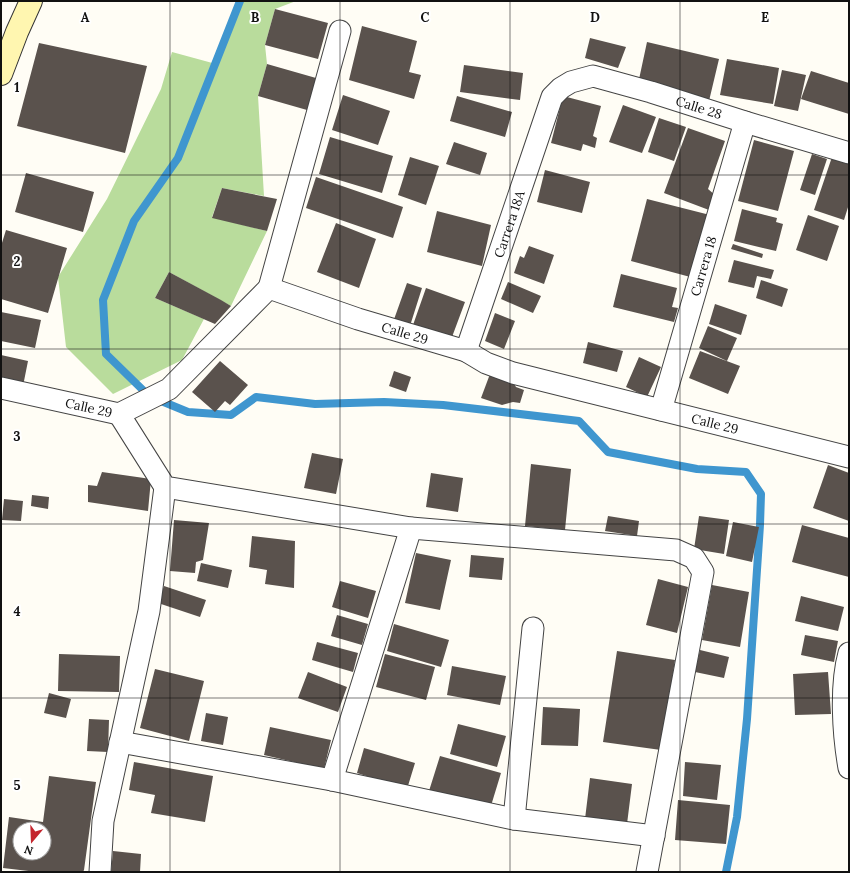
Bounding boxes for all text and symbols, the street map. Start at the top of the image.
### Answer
text: A [81,9,90,26]
text: B [251,9,260,26]
text: C [421,9,430,26]
text: D [590,9,600,26]
text: E [761,9,769,26]
text: 1 [14,79,20,96]
street label: Calle 28 [674,92,724,123]
street label: Carrera 18A [490,187,529,260]
street label: Carrera 18 [686,234,720,298]
text: 2 [14,253,21,270]
street label: Calle 29 [380,318,430,348]
street label: Calle 29 [64,394,114,421]
street label: Calle 29 [690,409,740,438]
text: 3 [13,428,21,445]
text: 4 [13,603,21,620]
text: 5 [13,777,21,794]
north arrow [12,821,52,861]
text: N [22,842,35,858]

